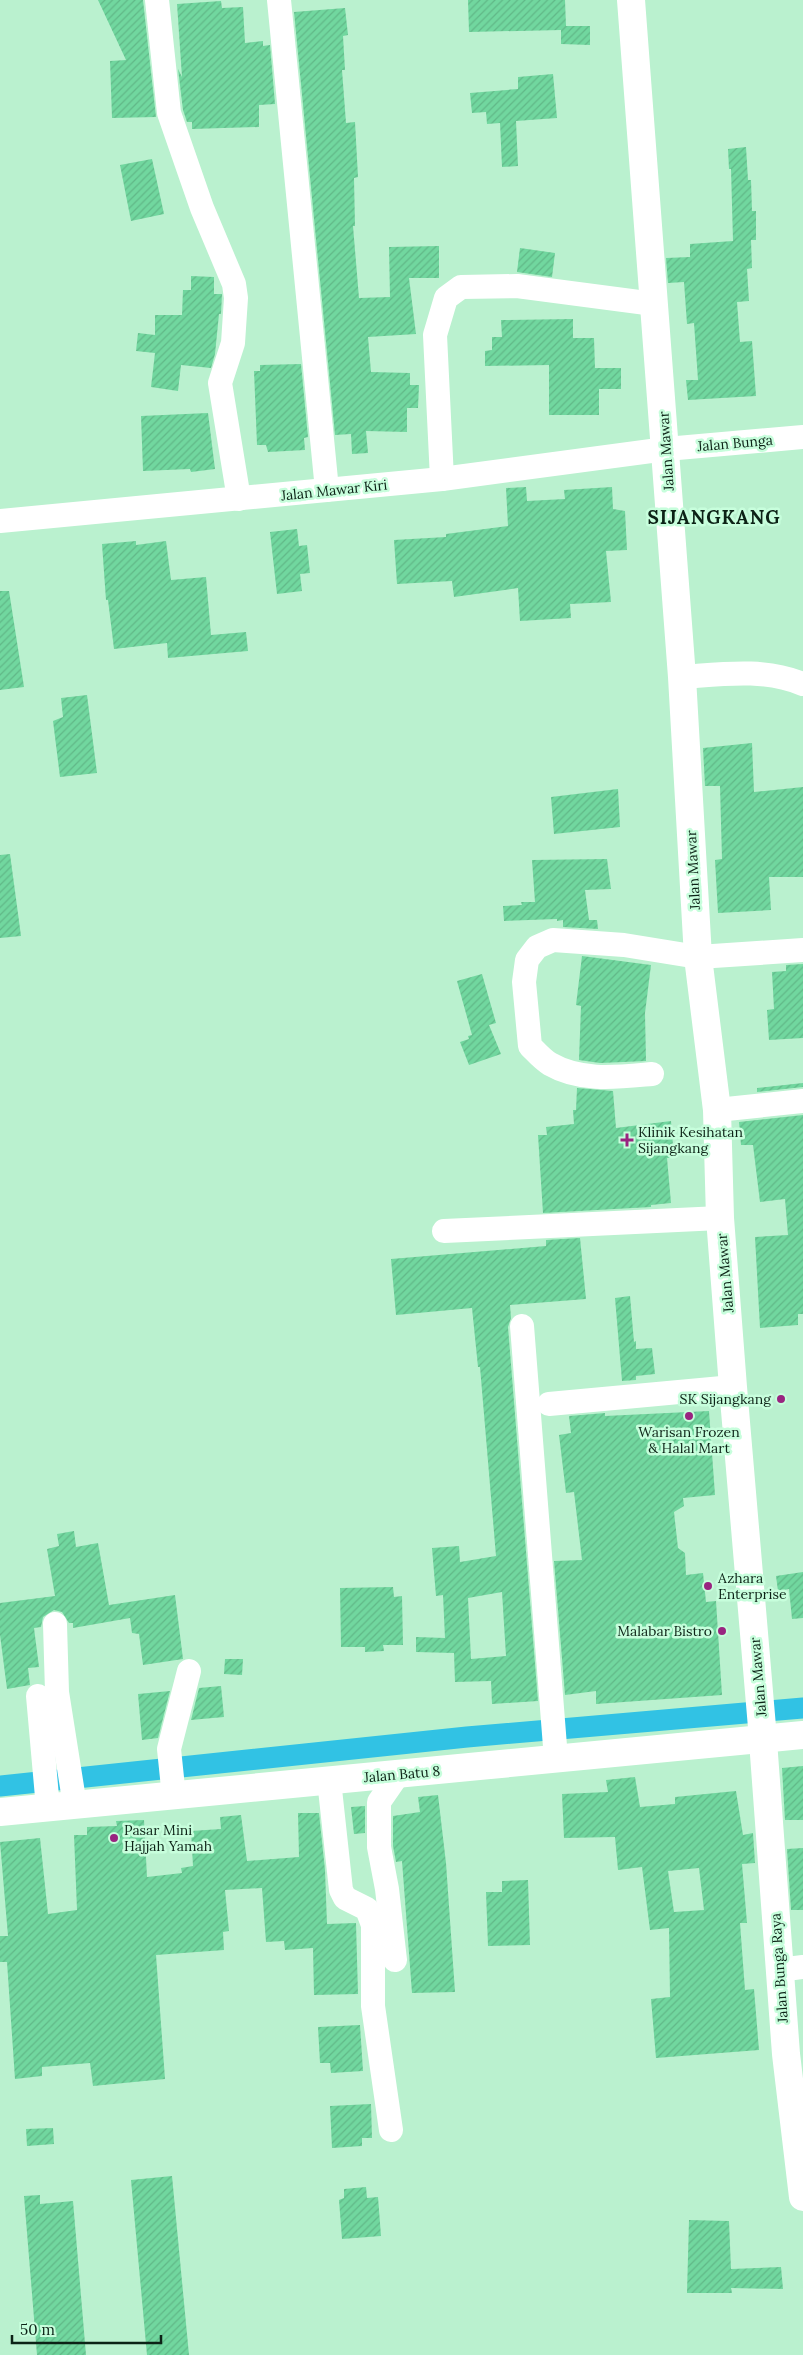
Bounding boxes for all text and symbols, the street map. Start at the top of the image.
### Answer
street label: Jalan Mawar [654,411,678,492]
street label: Jalan Bunga [695,431,774,455]
street label: Jalan Mawar Kiri [279,475,388,505]
district label: SIJANGKANG [647,505,781,529]
street label: Jalan Mawar [682,830,704,911]
place label: Klinik Kesihatan Sijangkang [638,1123,743,1157]
marker: Klinik Kesihatan Sijangkang [620,1133,634,1147]
street label: Jalan Mawar [713,1233,738,1314]
place label: SK Sijangkang [680,1390,771,1408]
marker: SK Sijangkang [775,1393,787,1405]
marker: Warisan Frozen & Halal Mart [683,1410,695,1422]
place label: Warisan Frozen & Halal Mart [638,1423,740,1457]
place label: Azhara Enterprise [717,1569,787,1603]
marker: Azhara Enterprise [702,1580,714,1592]
place label: Malabar Bistro [617,1622,712,1640]
marker: Malabar Bistro [716,1625,728,1637]
street label: Jalan Mawar [746,1637,771,1718]
street label: Jalan Batu 8 [362,1762,441,1786]
place label: Pasar Mini Hajjah Yamah [124,1821,212,1855]
marker: Pasar Mini Hajjah Yamah [108,1832,120,1844]
street label: Jalan Bunga Raya [766,1912,792,2025]
scale bar [12,2312,161,2344]
text: 50 m [20,2320,55,2339]

